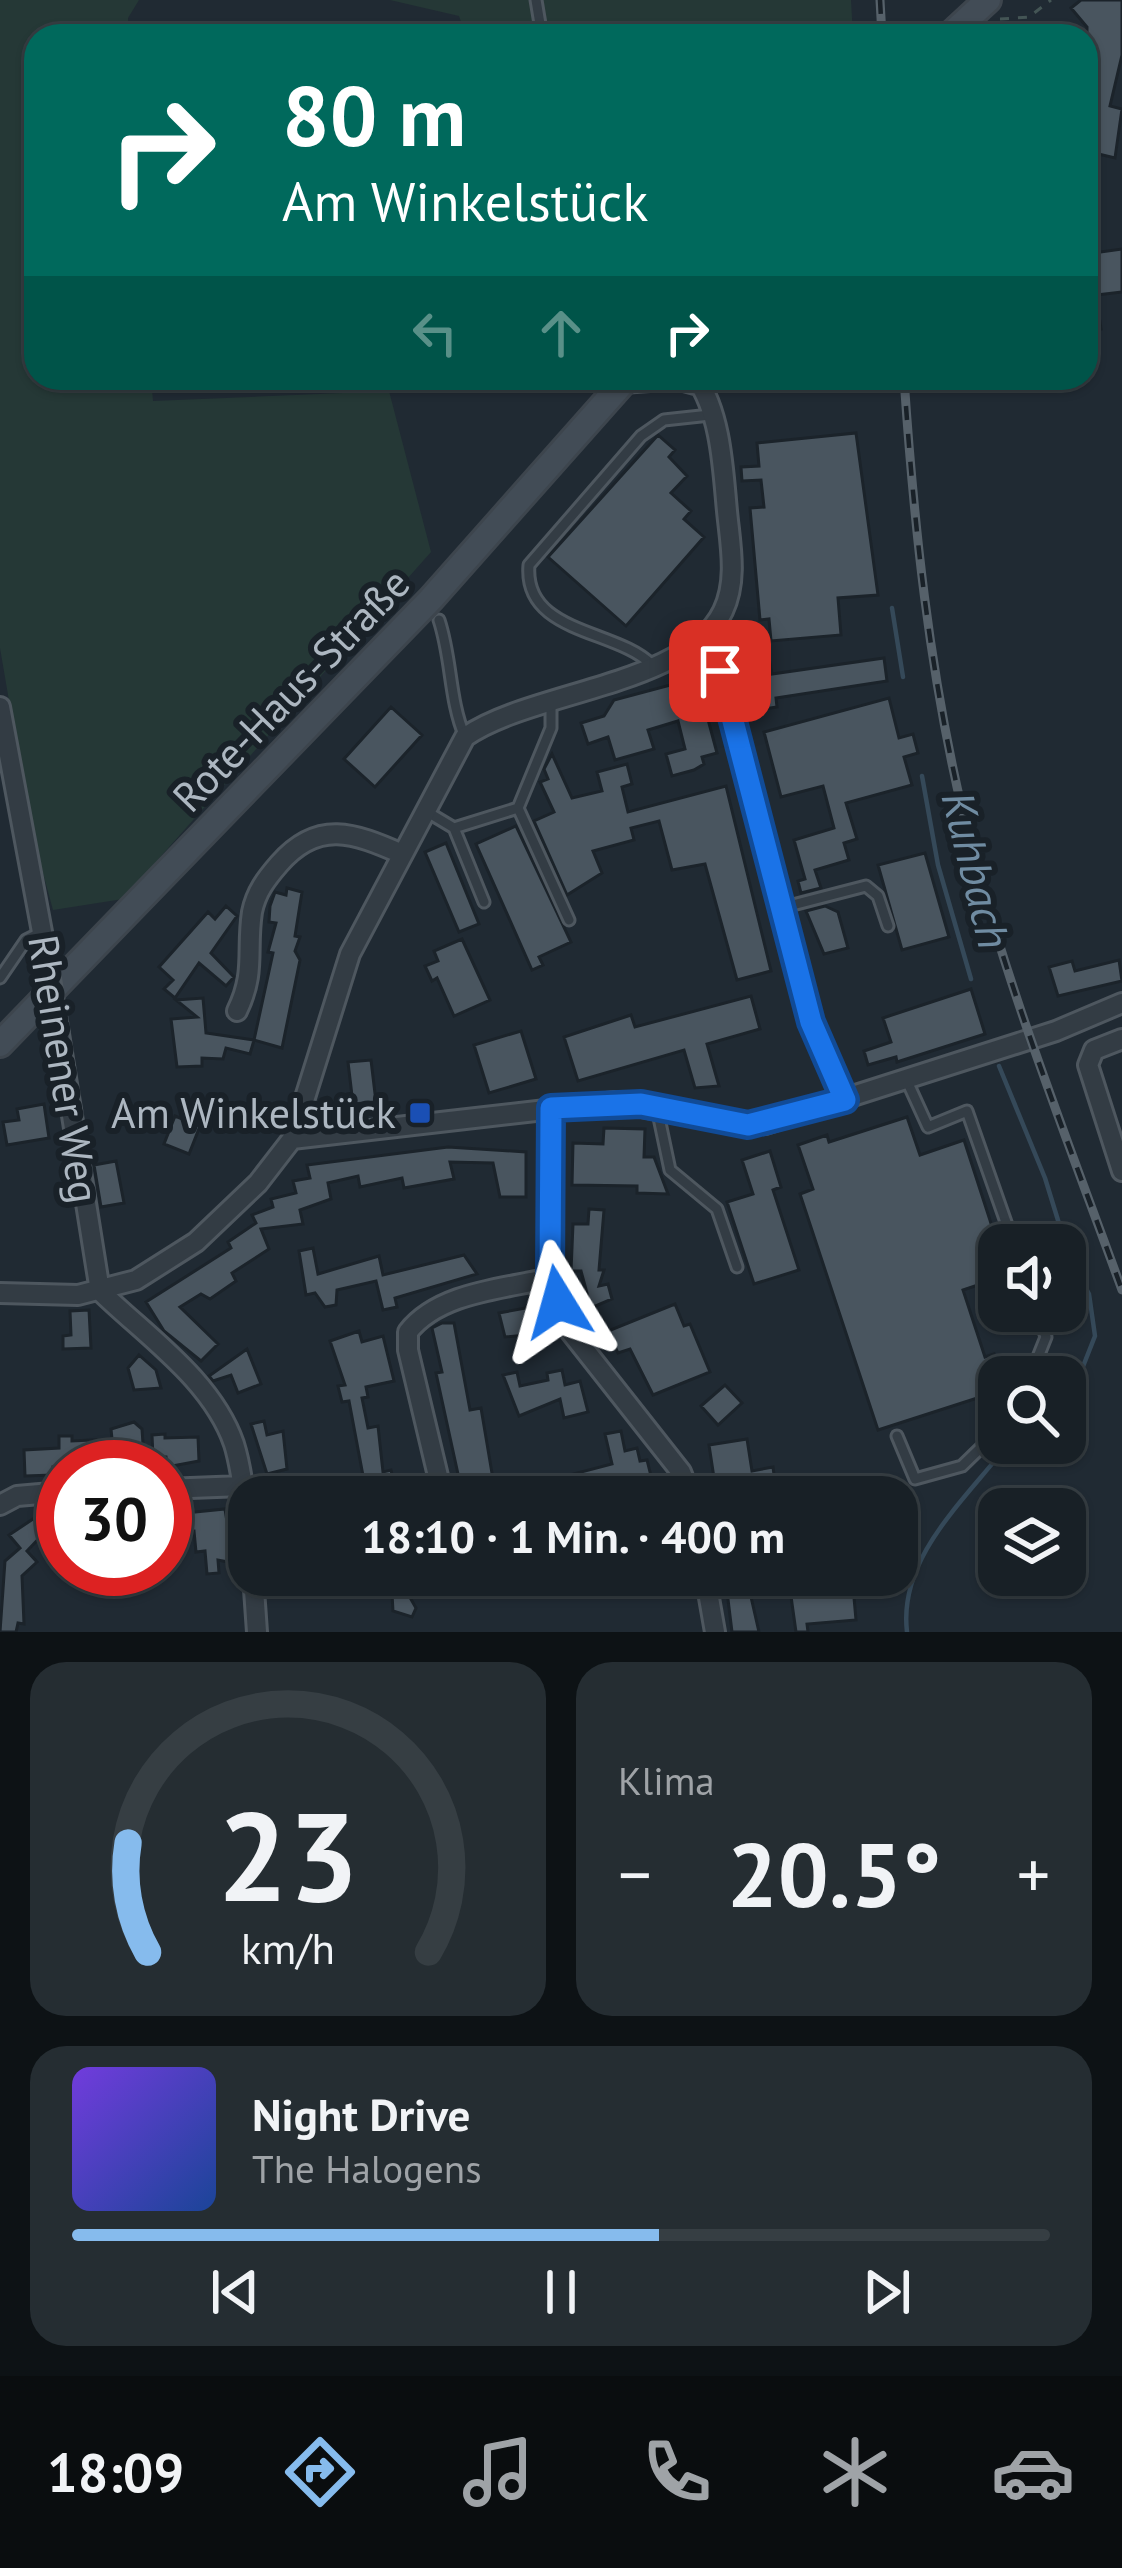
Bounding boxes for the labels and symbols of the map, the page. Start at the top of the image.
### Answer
street label: Rote-Haus-Straße [160,556,421,823]
pin [669,620,771,722]
water label: Kuhbach [930,785,1024,954]
street label: Rheinener Weg [16,931,113,1207]
place label: Am Winkelstück [111,1085,396,1140]
marker: Am Winkelstück [407,1100,433,1126]
position arrow [495,1239,621,1365]
speed limit sign: 30 [36,1440,192,1596]

